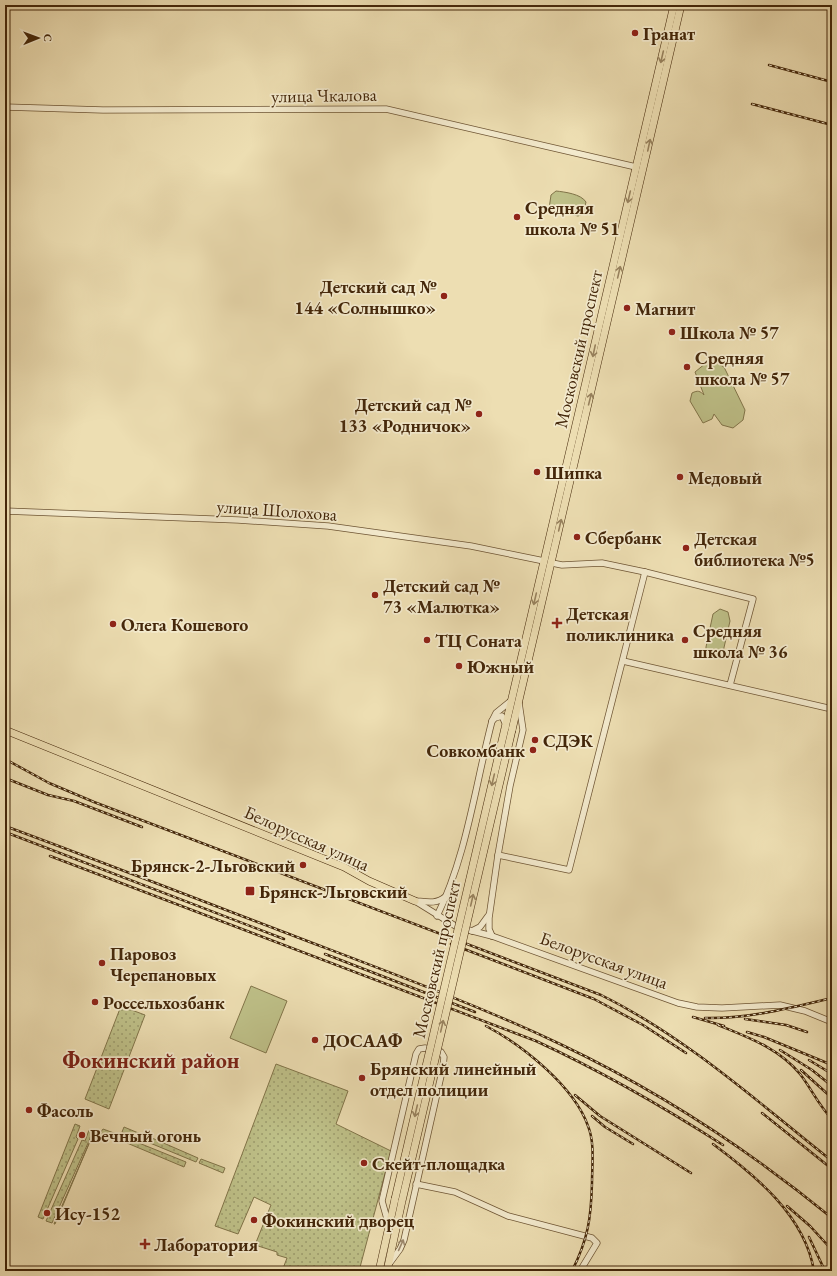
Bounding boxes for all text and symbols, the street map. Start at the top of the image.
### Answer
north arrow [18,18,58,58]
place label: Гранат [643,22,695,45]
marker: Гранат [630,28,640,38]
text: С [41,34,55,42]
one-way arrow [657,50,665,63]
street label: улица Чкалова [271,83,378,107]
one-way arrow [646,139,654,152]
one-way arrow [625,190,633,203]
place label: Средняя школа № 51 [525,196,619,240]
marker: Средняя школа № 51 [512,212,522,222]
one-way arrow [616,266,624,279]
street label: Московский проспект [549,267,607,430]
place label: Детский сад № 144 «Солнышко» [294,275,437,319]
marker: Детский сад № 144 «Солнышко» [439,291,449,301]
place label: Магнит [635,297,695,320]
marker: Магнит [622,303,632,313]
place label: Школа № 57 [680,321,779,344]
marker: Школа № 57 [667,327,677,337]
one-way arrow [589,344,597,357]
place label: Средняя школа № 57 [695,346,790,390]
marker: Средняя школа № 57 [682,362,692,372]
one-way arrow [586,392,594,405]
place label: Детский сад № 133 «Родничок» [339,393,472,437]
marker: Детский сад № 133 «Родничок» [474,409,484,419]
place label: Шипка [545,461,602,484]
place label: Медовый [688,466,762,489]
marker: Шипка [532,467,542,477]
marker: Медовый [675,472,685,482]
street label: улица Шолохова [216,494,339,526]
one-way arrow [557,519,565,532]
place label: Сбербанк [585,526,661,549]
place label: Детская библиотека №5 [694,527,815,571]
marker: Сбербанк [572,532,582,542]
marker: Детская библиотека №5 [681,543,691,553]
place label: Детский сад № 73 «Малютка» [383,574,500,618]
marker: Детский сад № 73 «Малютка» [370,590,380,600]
one-way arrow [531,593,539,606]
place label: Детская поликлиника [566,602,674,646]
place label: Олега Кошевого [121,613,248,636]
marker: Детская поликлиника [551,617,563,629]
marker: Олега Кошевого [108,619,118,629]
place label: Средняя школа № 36 [693,619,788,663]
place label: ТЦ Соната [435,629,522,652]
marker: ТЦ Соната [422,635,432,645]
marker: Средняя школа № 36 [680,635,690,645]
place label: Южный [467,655,534,678]
marker: Южный [454,661,464,671]
place label: СДЭК [543,729,593,752]
marker: СДЭК [530,735,540,745]
place label: Совкомбанк [426,739,525,762]
marker: Совкомбанк [528,745,538,755]
one-way arrow [489,773,496,786]
street label: Белорусская улица [241,800,374,876]
place label: Брянск-2-Льговский [131,854,295,877]
marker: Брянск-2-Льговский [298,860,308,870]
street label: Московский проспект [407,877,465,1040]
place label: Брянск-Льговский [259,880,408,903]
marker: Брянск-Льговский [244,885,256,897]
one-way arrow [469,894,476,907]
street label: Белорусская улица [537,926,672,994]
place label: Паровоз Черепановых [110,942,216,986]
marker: Паровоз Черепановых [97,958,107,968]
place label: Россельхозбанк [103,991,225,1014]
marker: Россельхозбанк [90,997,100,1007]
one-way arrow [439,1020,447,1033]
place label: ДОСААФ [323,1029,402,1052]
marker: ДОСААФ [310,1035,320,1045]
district label: Фокинский район [63,1046,240,1075]
place label: Брянский линейный отдел полиции [370,1057,537,1101]
marker: Брянский линейный отдел полиции [357,1073,367,1083]
place label: Фасоль [37,1099,93,1122]
one-way arrow [411,1104,419,1117]
marker: Фасоль [24,1105,34,1115]
place label: Вечный огонь [90,1124,201,1147]
marker: Вечный огонь [77,1130,87,1140]
place label: Скейт-площадка [372,1152,505,1175]
marker: Скейт-площадка [359,1158,369,1168]
place label: Ису-152 [55,1202,121,1225]
marker: Ису-152 [42,1208,52,1218]
place label: Фокинский дворец [262,1209,415,1232]
marker: Фокинский дворец [249,1215,259,1225]
place label: Лаборатория [154,1233,258,1256]
marker: Лаборатория [139,1238,151,1250]
one-way arrow [398,1240,405,1252]

